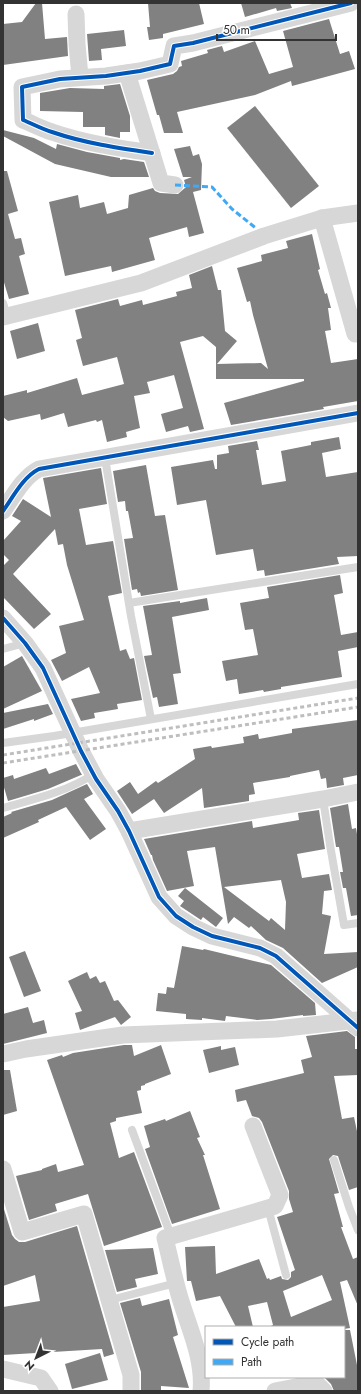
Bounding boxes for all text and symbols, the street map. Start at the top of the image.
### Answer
scale bar [217,16,336,42]
text: 50 m [223,21,250,39]
legend [205,1326,345,1378]
text: Cycle path [241,1333,294,1351]
north arrow [16,1338,56,1378]
text: Path [241,1353,262,1371]
text: N [21,1357,38,1374]

